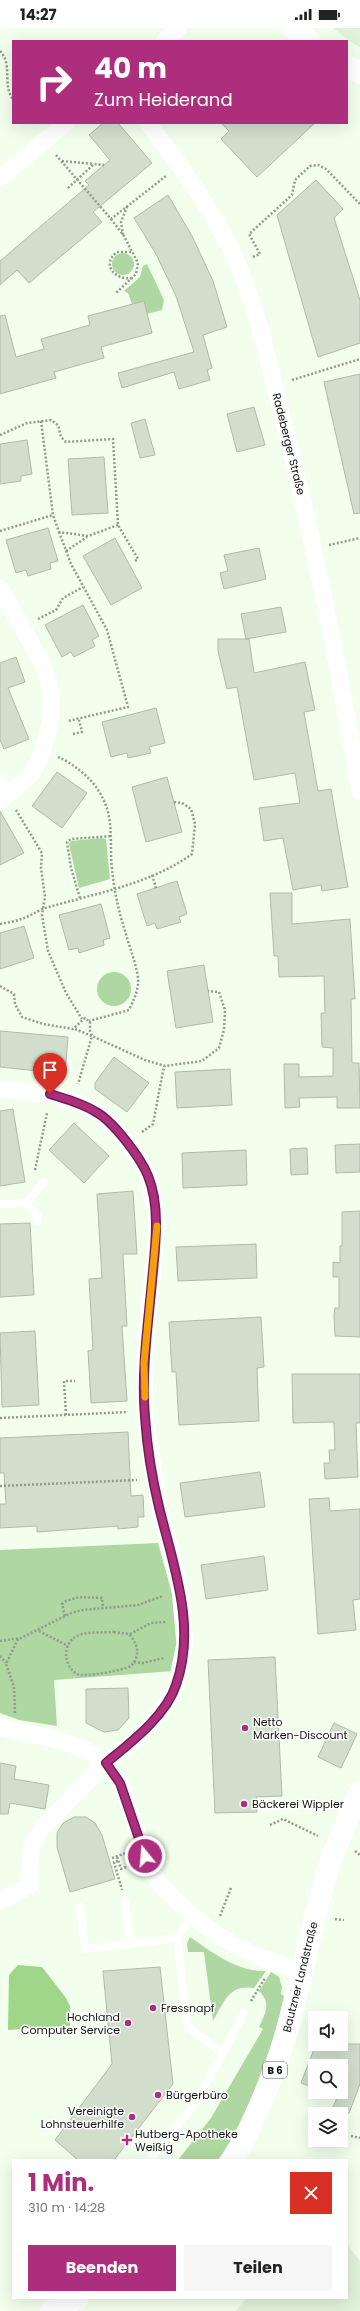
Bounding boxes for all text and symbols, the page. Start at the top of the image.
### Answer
text: 14:27 [20,4,57,25]
text: 40 m [94,49,167,88]
icon: right [28,56,80,108]
text: Zum Heiderand [94,87,233,112]
street label: Radeberger Straße [269,391,309,497]
pin [33,1053,67,1094]
icon: arrive [39,1059,61,1081]
place label: Netto Marken-Discount [253,1714,348,1743]
marker: Netto Marken-Discount [240,1723,250,1733]
place label: Bäckerei Wippler [252,1796,344,1812]
marker: Bäckerei Wippler [239,1799,249,1809]
position arrow [124,1835,166,1877]
street label: Bautzner Landstraße [279,1920,322,2034]
place label: Fressnapf [161,2000,215,2016]
marker: Fressnapf [148,2003,158,2013]
place label: Hochland Computer Service [21,2009,120,2038]
map controls [308,2011,348,2147]
button: sound [308,2011,348,2051]
marker: Hochland Computer Service [123,2018,133,2028]
button: search [308,2059,348,2099]
road number: B 6 [263,2062,287,2078]
place label: Bürgerbüro [166,2087,228,2103]
marker: Bürgerbüro [153,2090,163,2100]
place label: Vereinigte Lohnsteuerhilfe [41,2103,124,2132]
button: layers [308,2107,348,2147]
marker: Vereinigte Lohnsteuerhilfe [127,2112,137,2122]
place label: Hutberg-Apotheke Weißig [135,2126,238,2155]
marker: Hutberg-Apotheke Weißig [122,2135,132,2145]
text: 1 Min. [28,2166,94,2199]
button: close [290,2172,332,2214]
text: 310 m · 14:28 [28,2198,105,2217]
button: Beenden [28,2245,176,2291]
button: Teilen [184,2245,332,2291]

